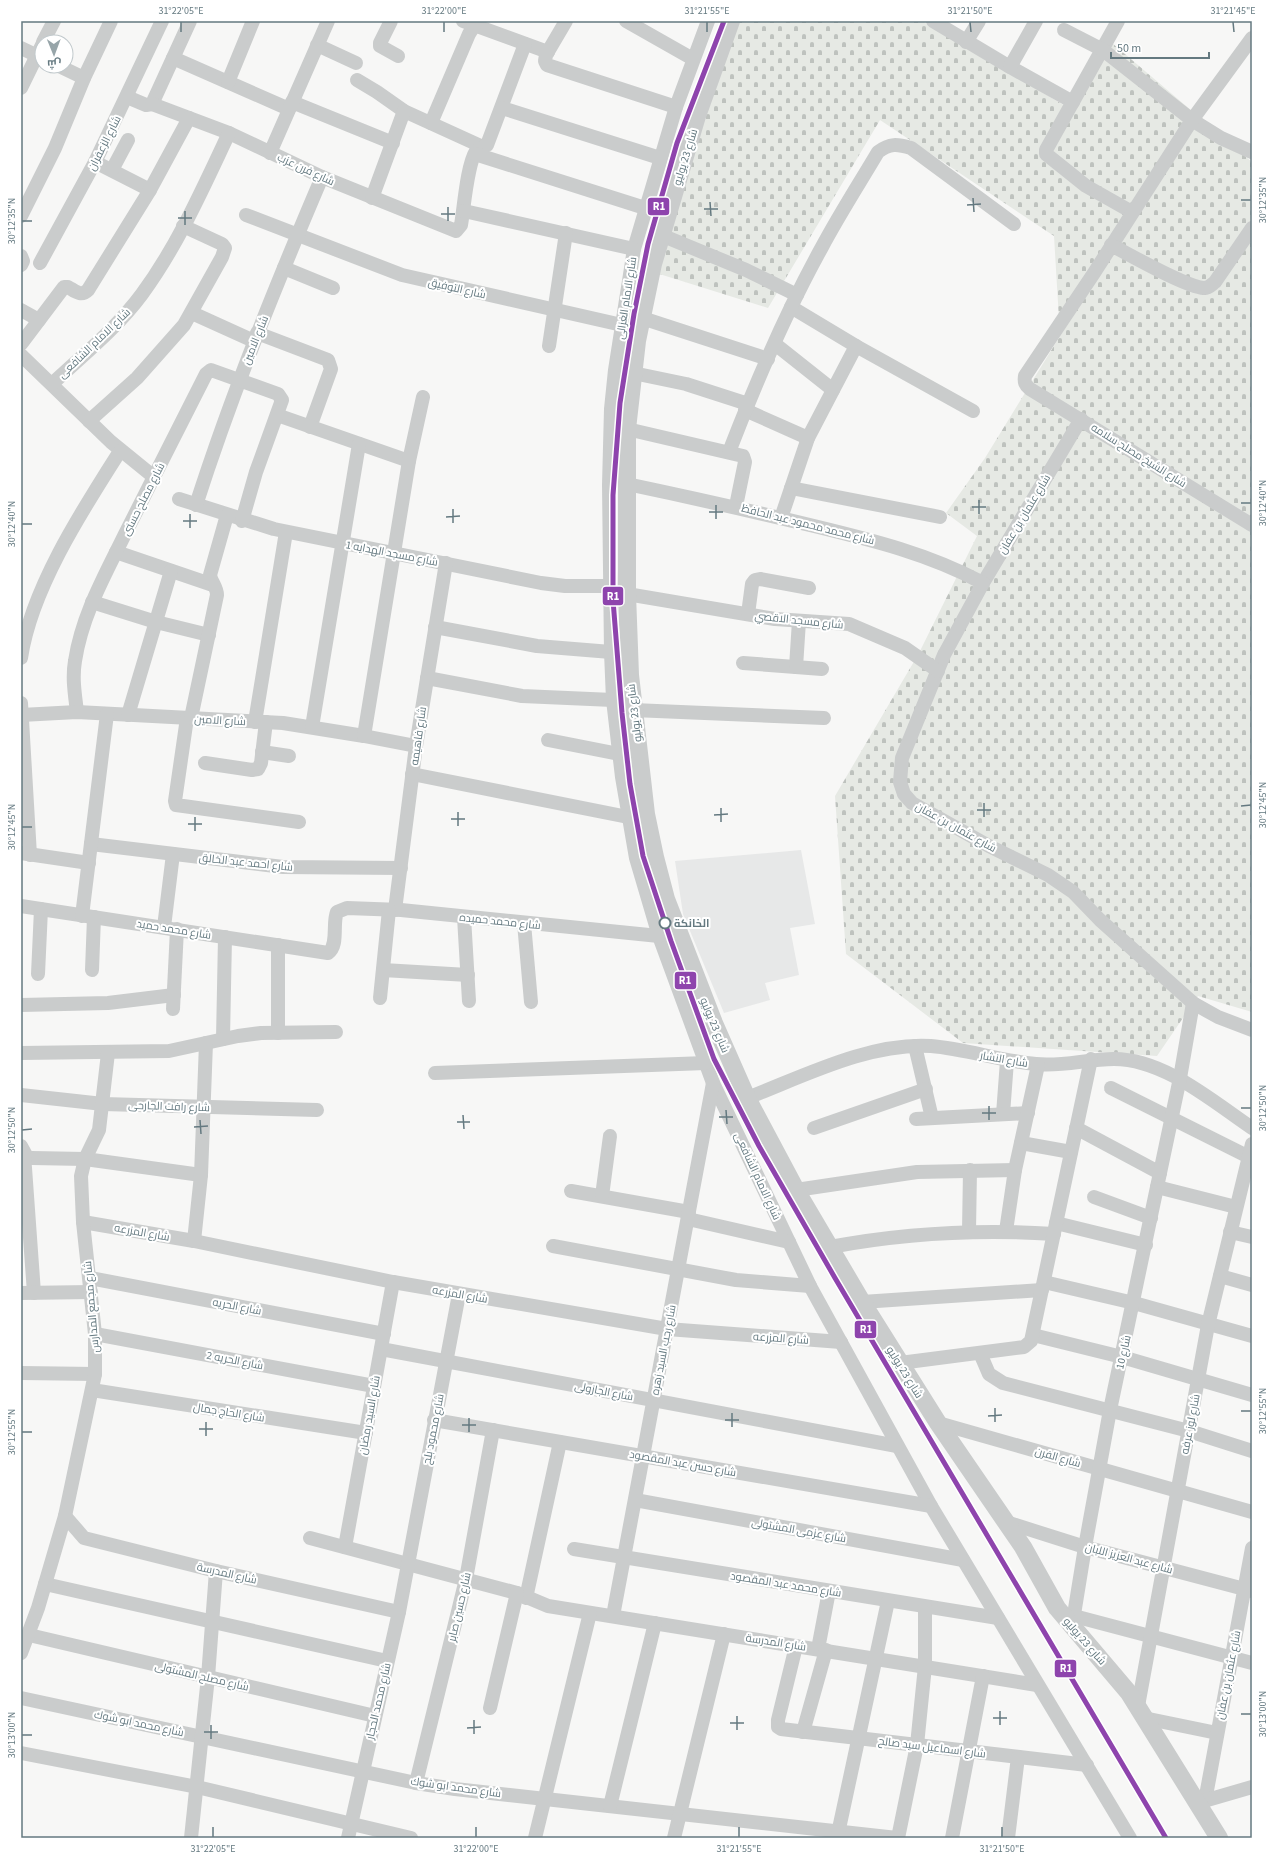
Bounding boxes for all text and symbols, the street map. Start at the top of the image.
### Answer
text: 31°22'05"E [158,4,204,18]
text: 31°22'00"E [421,4,467,18]
text: 31°21'55"E [684,4,730,18]
text: 31°21'50"E [947,4,993,18]
text: 31°21'45"E [1210,4,1256,18]
north arrow [34,34,74,74]
scale bar [1111,34,1209,60]
text: 50 m [1117,40,1141,57]
text: ش [47,56,61,71]
street label: شارع الزعفران [84,113,125,173]
street label: شارع 23 يوليو [670,127,701,187]
street label: شارع فرن عزب [275,150,337,189]
text: 30°12'35"N [1256,177,1270,223]
line badge: R1 [647,197,670,216]
text: 30°12'35"N [5,198,19,244]
text: R1 [653,199,665,214]
street label: شارع الامام الغزالى [613,256,640,340]
street label: شارع التوفيق [427,275,487,302]
street label: شارع الامام الشافعى [55,305,134,382]
street label: شارع الامين [239,313,272,367]
street label: شارع الشيخ مصلح سلامه [1088,420,1189,491]
street label: شارع مصلح حسنى [119,460,168,538]
street label: شارع عثمان بن عفان [995,472,1054,557]
text: 30°12'40"N [1256,480,1270,526]
text: 30°12'40"N [5,501,19,547]
street label: شارع محمد محمود عبد الحافظ [740,501,876,548]
street label: شارع مسجد الهدايه 1 [344,537,439,570]
line badge: R1 [602,586,624,606]
text: R1 [607,589,619,604]
street label: شارع مسجد الاقصي [754,608,844,633]
street label: شارع 23 يوليو [623,683,646,743]
street label: شارع فاهيمه [407,706,430,766]
street label: شارع الامين [194,712,246,729]
text: 30°12'45"N [1256,782,1270,828]
street label: شارع عثمان بن عفان [913,799,999,856]
text: 30°12'45"N [5,804,19,850]
street label: شارع احمد عبد الخالق [198,850,294,875]
street label: شارع محمد حميده [458,910,541,933]
street label: شارع محمد حميد [136,916,212,943]
marker: الخانكة [658,916,672,930]
place label: الخانكة [674,916,709,931]
line badge: R1 [674,971,697,990]
text: R1 [679,973,691,988]
street label: شارع 23 يوليو [696,995,733,1055]
street label: شارع النشار [978,1048,1029,1071]
text: 30°12'50"N [1256,1085,1270,1131]
street label: شارع رافت الجارحى [128,1098,210,1115]
text: 30°12'50"N [5,1107,19,1153]
street label: شارع الامام الشافعى [731,1130,784,1222]
street label: شارع المزرعه [113,1220,171,1245]
street label: شارع مجمع المدارس [80,1260,103,1354]
street label: شارع المزرعه [431,1282,489,1307]
street label: شارع الحريه [211,1294,263,1319]
street label: شارع رجب السيد زهره [647,1304,680,1397]
line badge: R1 [854,1320,877,1339]
text: R1 [860,1322,872,1337]
street label: شارع المزرعه [753,1329,809,1348]
street label: شارع 10 [1112,1334,1135,1371]
street label: شارع 23 يوليو [883,1343,926,1401]
street label: شارع الحريه 2 [205,1348,264,1373]
street label: شارع السيد رمضان [355,1374,384,1456]
street label: شارع الجازولى [573,1378,635,1405]
text: 30°12'55"N [1256,1388,1270,1434]
street label: شارع محمود بلح [419,1392,448,1466]
street label: شارع لوز عرفه [1177,1393,1204,1455]
street label: شارع الحاج جمال [192,1399,266,1426]
text: 30°12'55"N [5,1409,19,1455]
street label: شارع الفرن [1033,1444,1083,1471]
street label: شارع حسن عبد المقصود [628,1447,737,1480]
street label: شارع عزمى المشتولى [750,1515,847,1546]
street label: شارع عبد العزيز اللبان [1083,1540,1174,1577]
street label: شارع المدرسة [195,1559,258,1588]
street label: شارع محمد عبد المقصود [729,1568,842,1601]
street label: شارع حسين صابر [444,1571,475,1644]
street label: شارع 23 يوليو [1060,1614,1109,1668]
street label: شارع عثمان بن عفان [1213,1629,1244,1721]
street label: شارع المدرسة [745,1630,807,1655]
street label: شارع مصلح المشتولى [153,1658,250,1695]
line badge: R1 [1054,1659,1077,1678]
street label: شارع محمد الحجار [362,1661,395,1742]
text: R1 [1060,1661,1072,1676]
text: 30°13'00"N [1256,1691,1270,1737]
street label: شارع محمد ابو شوك [93,1707,185,1740]
text: 30°13'00"N [5,1712,19,1758]
street label: شارع اسماعيل سيد صالح [877,1733,987,1762]
street label: شارع محمد ابو شوك [410,1774,502,1801]
text: 31°22'05"E [190,1842,236,1856]
text: 31°22'00"E [453,1842,499,1856]
text: 31°21'55"E [716,1842,762,1856]
text: 31°21'50"E [979,1842,1025,1856]

